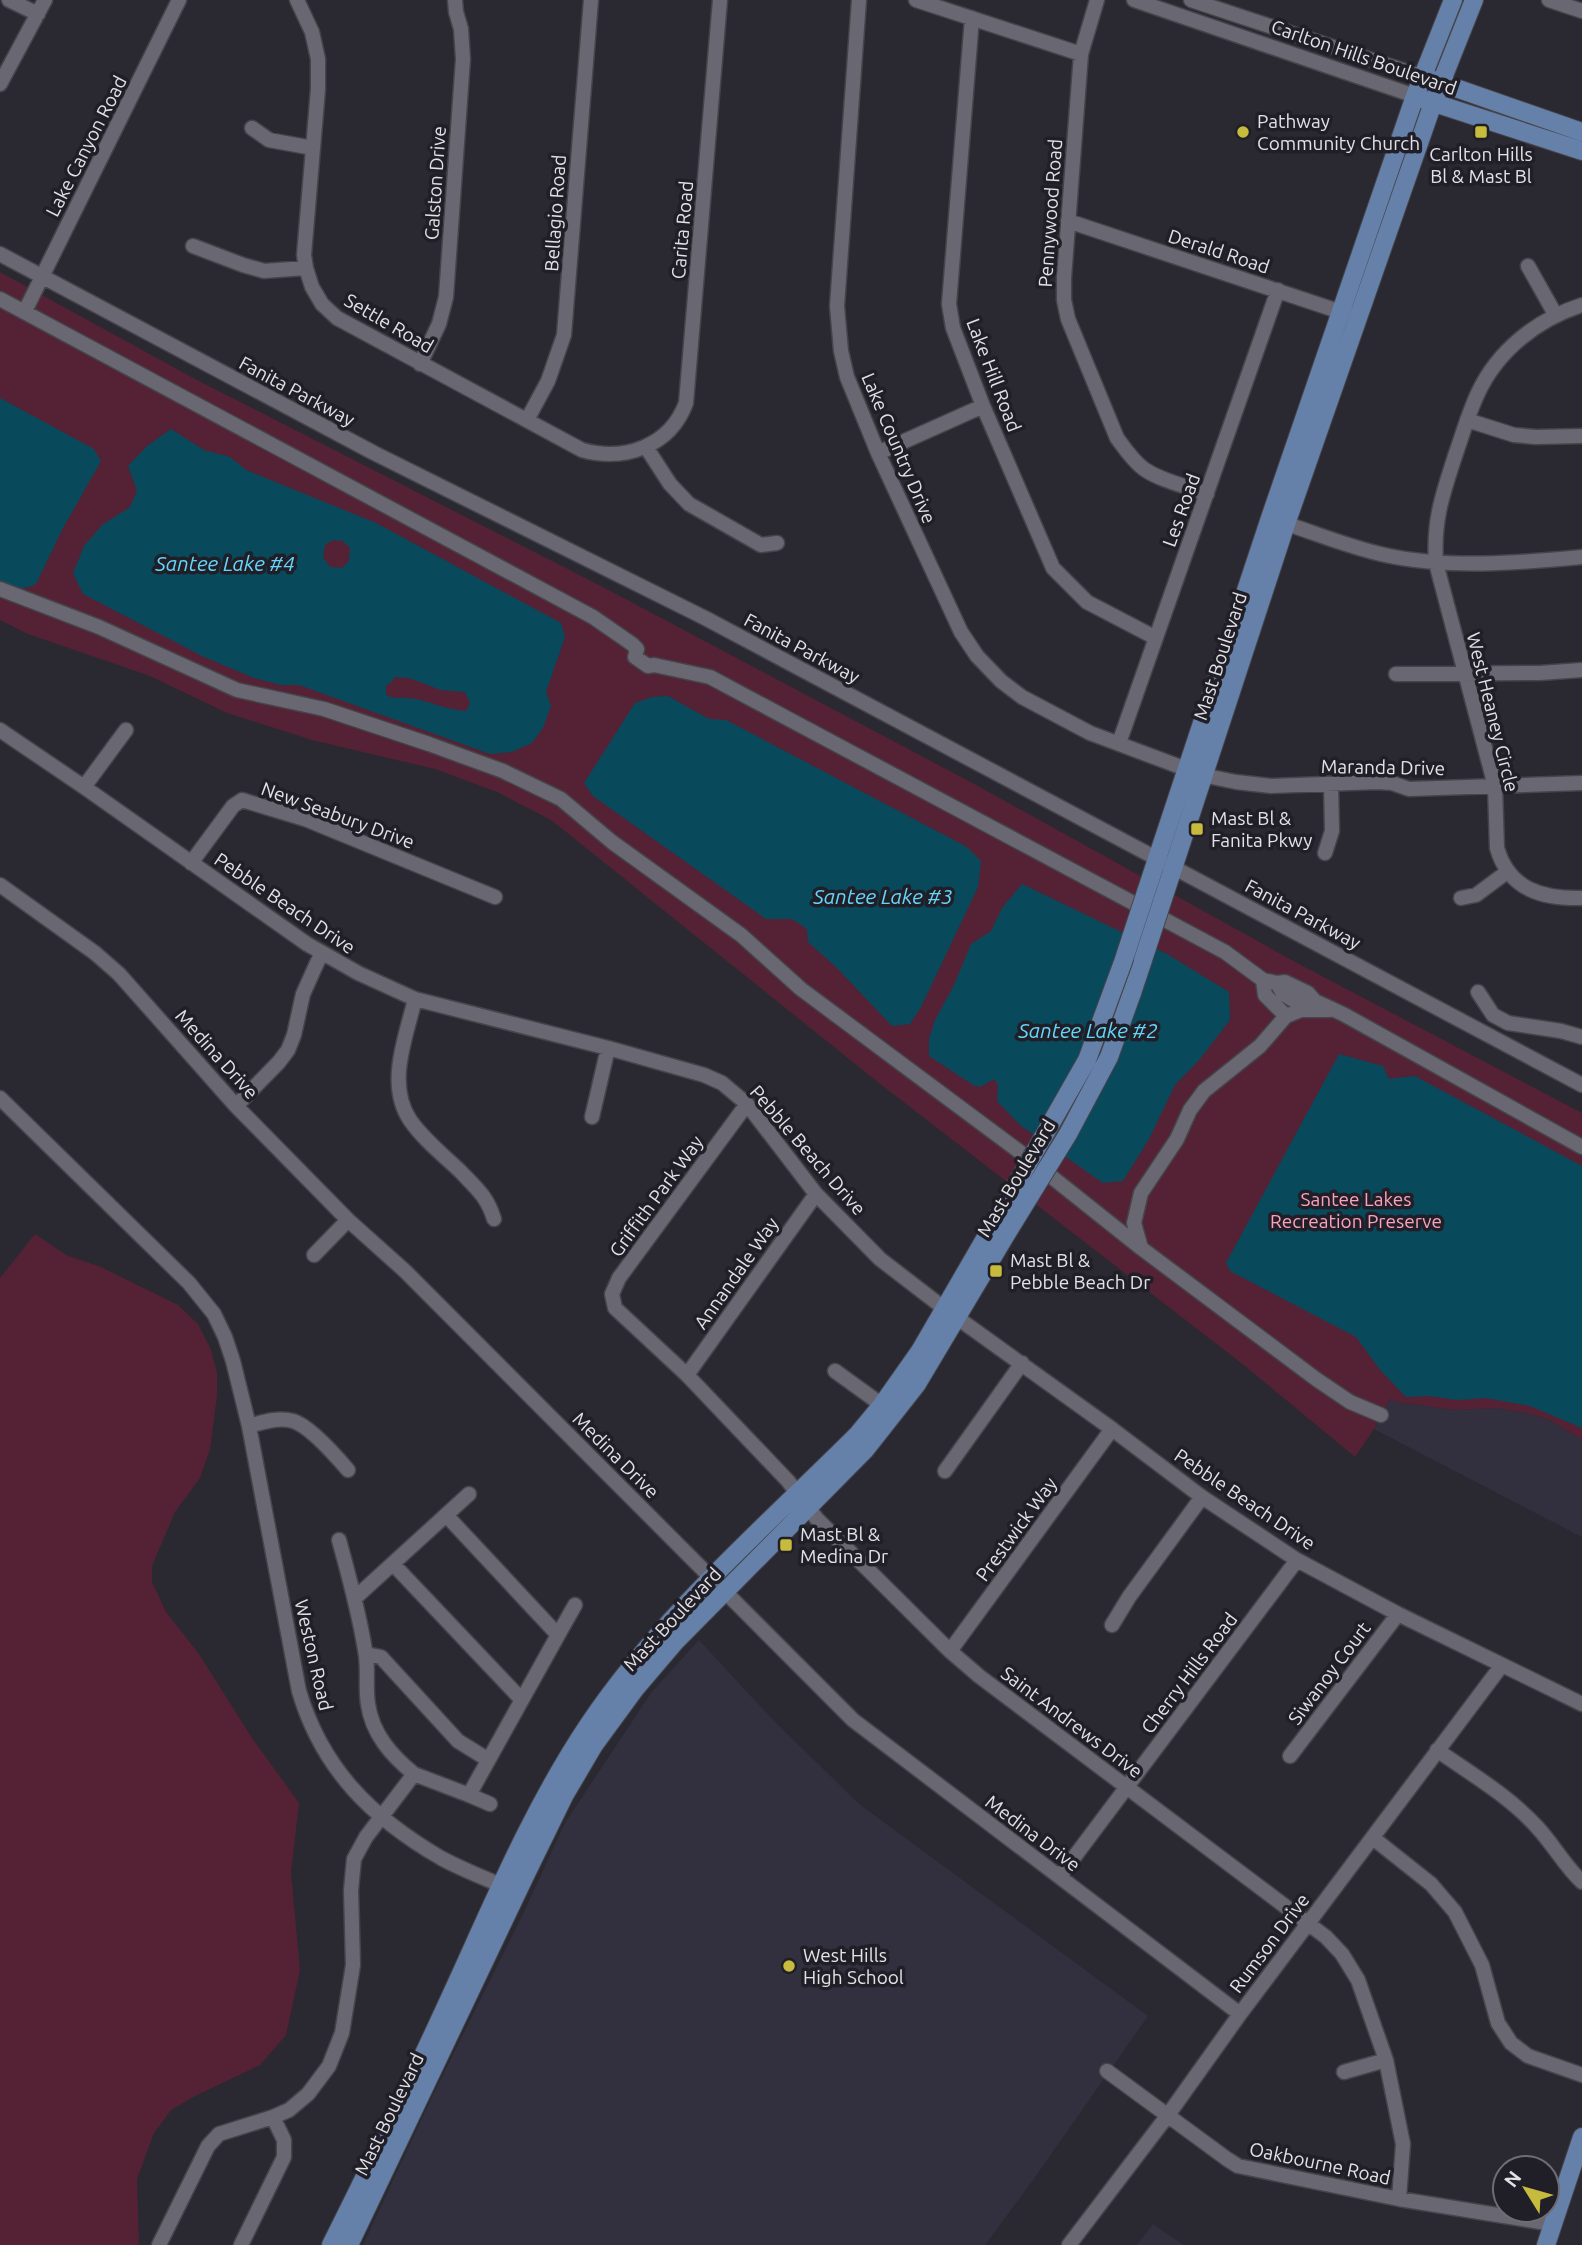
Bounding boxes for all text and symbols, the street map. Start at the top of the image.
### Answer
street label: Carlton Hills Boulevard [1268,15,1460,99]
street label: Lake Canyon Road [41,72,131,220]
place label: Pathway Community Church [1257,110,1420,154]
marker: Pathway Community Church [1235,124,1251,140]
marker: Carlton Hills Bl & Mast Bl [1473,124,1489,140]
street label: Galston Drive [420,125,450,241]
street label: Pennywood Road [1034,138,1066,288]
place label: Carlton Hills Bl & Mast Bl [1429,143,1533,187]
street label: Bellagio Road [540,154,570,272]
street label: Carita Road [667,180,697,280]
street label: Derald Road [1166,224,1272,278]
street label: Settle Road [341,289,437,357]
street label: Lake Hill Road [962,315,1026,435]
street label: Fanita Parkway [236,351,358,431]
street label: Lake Country Drive [857,369,941,527]
street label: Les Road [1158,470,1204,550]
water label: Santee Lake #4 [154,551,295,575]
street label: Mast Boulevard [1189,589,1251,723]
street label: Fanita Parkway [741,608,863,688]
street label: West Heaney Circle [1462,630,1524,794]
street label: Maranda Drive [1321,755,1445,779]
street label: New Seabury Drive [258,777,418,853]
place label: Mast Bl & Fanita Pkwy [1211,807,1312,851]
marker: Mast Bl & Fanita Pkwy [1189,821,1205,837]
street label: Pebble Beach Drive [211,848,359,958]
street label: Fanita Parkway [1242,874,1364,954]
water label: Santee Lake #3 [812,884,953,908]
street label: Medina Drive [171,1005,263,1103]
water label: Santee Lake #2 [1017,1018,1158,1042]
street label: Pebble Beach Drive [746,1081,870,1219]
street label: Mast Boulevard [972,1115,1060,1241]
street label: Griffith Park Way [605,1131,707,1261]
park label: Santee Lakes Recreation Preserve [1270,1188,1442,1232]
street label: Annandale Way [689,1213,783,1333]
place label: Mast Bl & Pebble Beach Dr [1010,1249,1151,1293]
marker: Mast Bl & Pebble Beach Dr [988,1263,1004,1279]
street label: Medina Drive [568,1407,664,1503]
street label: Pebble Beach Drive [1171,1444,1319,1554]
street label: Prestwick Way [971,1473,1061,1585]
place label: Mast Bl & Medina Dr [800,1523,888,1567]
marker: Mast Bl & Medina Dr [778,1537,794,1553]
street label: Mast Boulevard [619,1563,725,1675]
street label: Weston Road [291,1597,337,1713]
street label: Cherry Hills Road [1136,1608,1242,1738]
street label: Siwanoy Court [1283,1617,1375,1729]
street label: Saint Andrews Drive [997,1662,1147,1782]
street label: Medina Drive [981,1790,1085,1876]
street label: Rumson Drive [1225,1889,1313,1997]
place label: West Hills High School [803,1944,904,1988]
marker: West Hills High School [781,1958,797,1974]
street label: Mast Boulevard [350,2049,428,2179]
street label: Oakbourne Road [1247,2137,1393,2189]
north arrow [1491,2154,1561,2224]
text: N [1499,2166,1525,2191]

